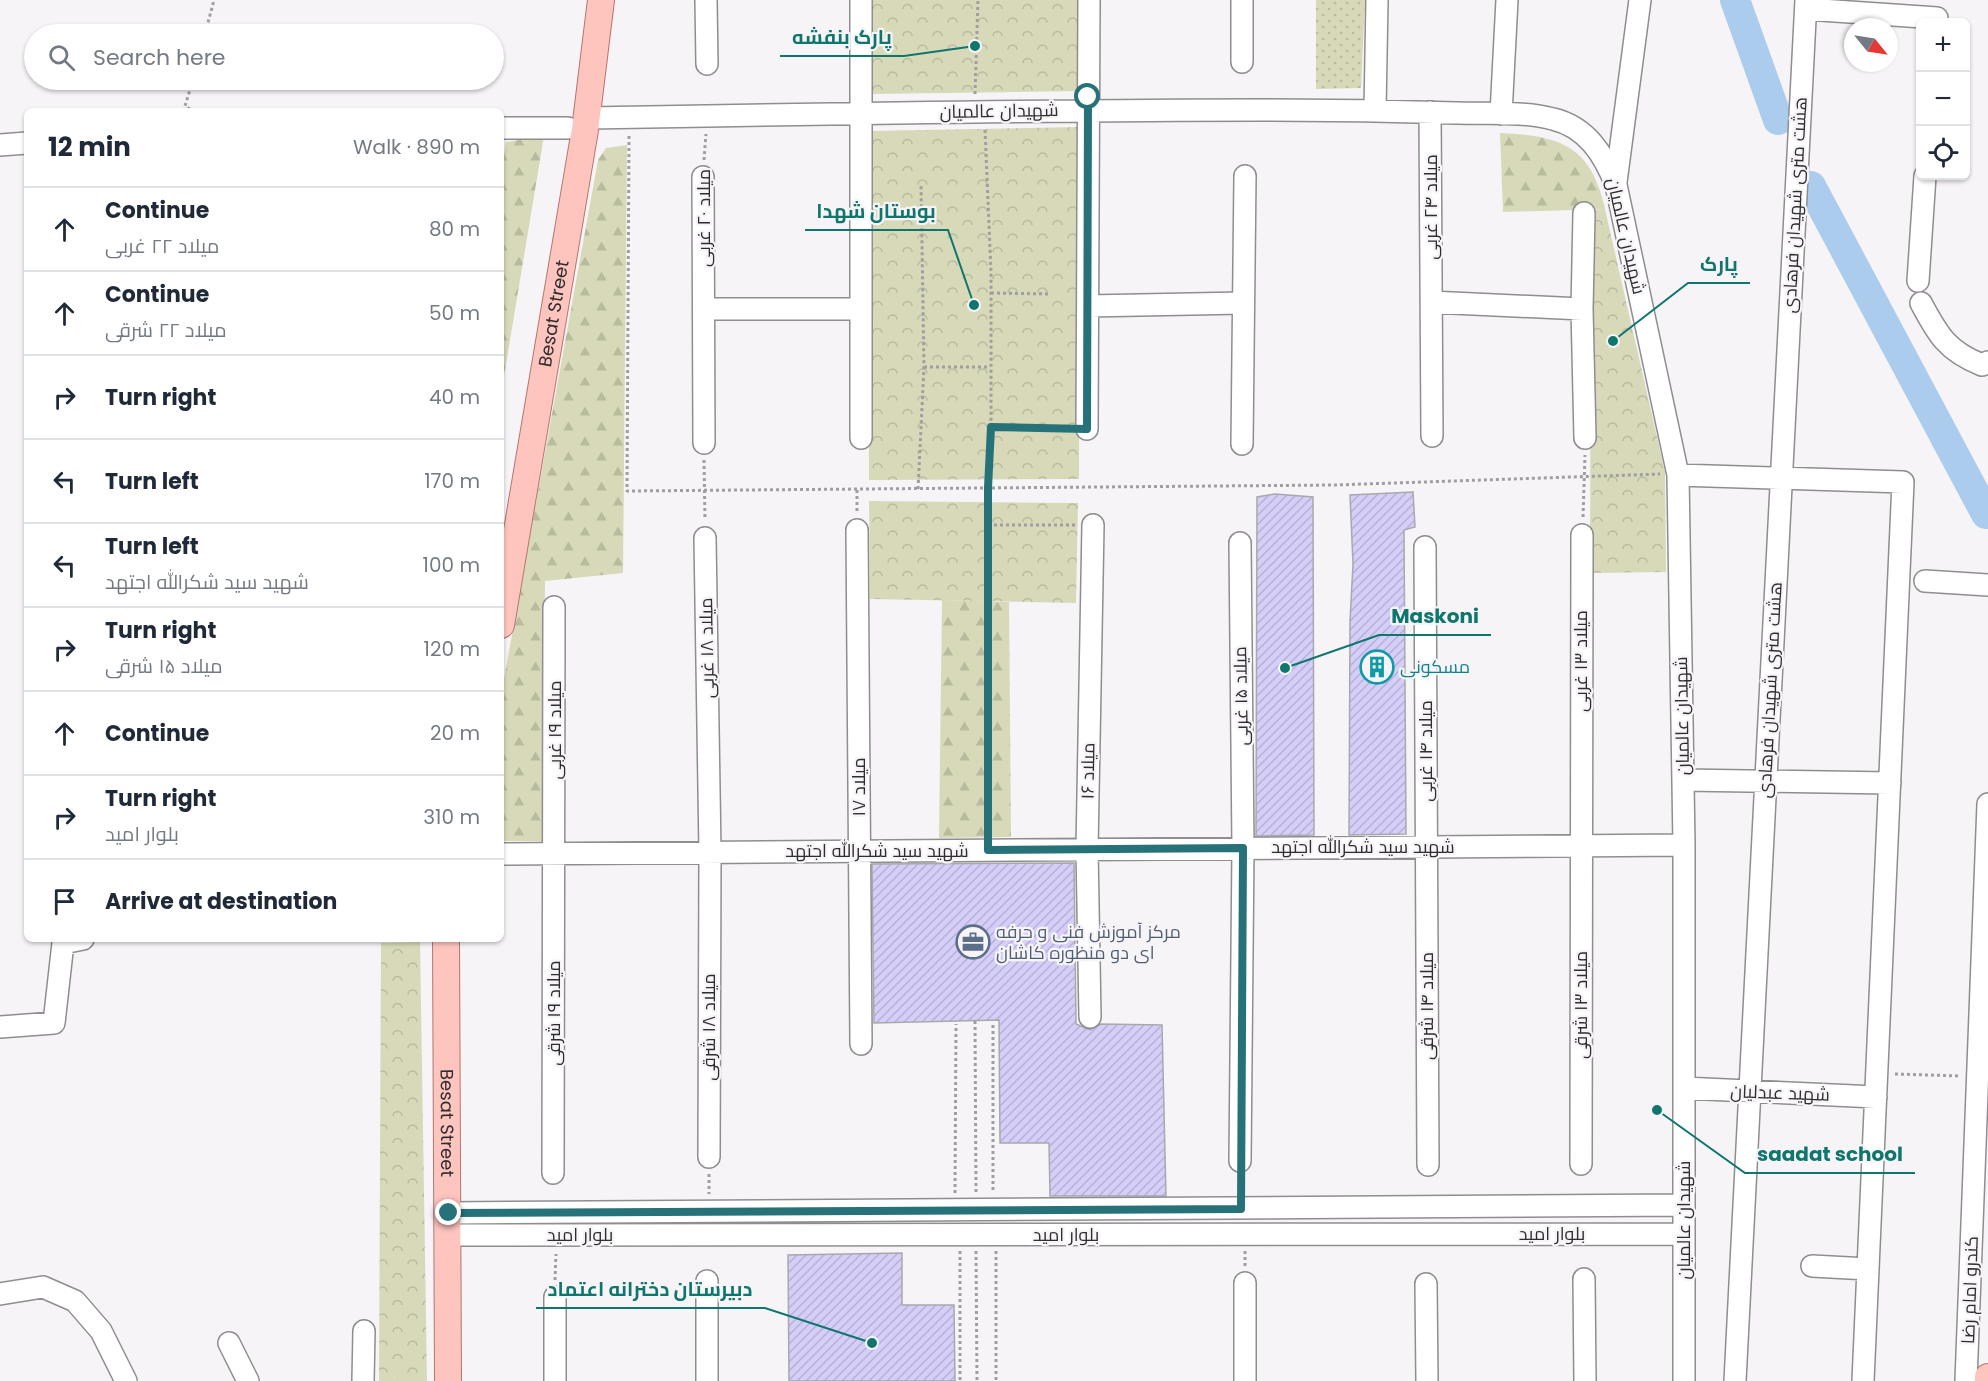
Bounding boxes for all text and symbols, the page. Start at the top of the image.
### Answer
callout: پارک بنفشه [780,18,904,56]
north arrow [1844,18,1898,72]
map controls [1916,18,1970,180]
button: + [1916,18,1970,72]
text: پارک بنفشه [792,23,892,51]
search box [24,24,504,90]
icon: search [45,41,78,74]
text: Search here [93,42,226,73]
button: − [1916,72,1970,126]
route start [1074,83,1100,109]
street label: هشت متری شهیدان فرهادی [1776,96,1813,314]
street label: شهیدان عالمیان [939,97,1059,124]
button: locate [1916,126,1970,180]
text: 12 min [48,129,131,165]
text: Walk · 890 m [353,133,480,161]
street label: میلاد ۲۴ غربی [1418,154,1443,260]
street label: میلاد ۲۰ غربی [691,169,716,267]
street label: شهیدان عالمیان [1601,175,1652,297]
callout: بوستان شهدا [805,192,948,230]
text: Continue [105,195,209,226]
text: بوستان شهدا [816,197,936,225]
icon: ahead [48,213,81,246]
text: 80 m [429,215,480,243]
text: میلاد ۲۲ غربی [105,232,219,260]
callout: پارک [1688,245,1750,283]
text: پارک [1700,250,1738,278]
street label: Besat Street [532,258,575,369]
text: Continue [105,279,209,310]
icon: ahead [48,297,81,330]
text: 50 m [429,299,480,327]
text: میلاد ۲۲ شرقی [105,316,227,344]
icon: right [48,381,81,414]
text: Turn right [105,382,216,413]
text: 40 m [429,383,480,411]
icon: left [48,465,81,498]
text: Turn left [105,466,199,497]
text: 170 m [424,467,480,495]
text: Turn left [105,531,199,562]
icon: left [48,549,81,582]
text: 100 m [423,551,480,579]
text: شهید سید شکرالله اجتهد [105,568,309,596]
street label: هشت متری شهیدان فرهادی [1751,581,1788,799]
street label: میلاد ۱۸ غربی [693,597,720,699]
callout: Maskoni [1379,597,1491,635]
text: Maskoni [1391,602,1479,630]
street label: میلاد ۱۳ غربی [1568,610,1593,712]
text: Turn right [105,615,216,646]
icon: right [48,633,81,666]
text: 120 m [424,635,480,663]
street label: میلاد ۱۵ غربی [1227,646,1254,746]
building icon: مسکونی [1359,649,1395,685]
text: میلاد ۱۵ شرقی [105,652,223,680]
place label: مسکونی [1400,654,1470,679]
street label: شهیدان عالمیان [1668,656,1695,776]
street label: میلاد ۱۹ غربی [542,681,567,779]
street label: میلاد ۱۴ غربی [1413,700,1438,802]
icon: ahead [48,717,81,750]
text: Continue [105,718,209,749]
text: 20 m [430,719,480,747]
street label: میلاد ۱۶ [1075,742,1100,800]
street label: میلاد ۱۷ [846,757,871,817]
text: Turn right [105,783,216,814]
icon: right [48,801,81,834]
text: 310 m [423,803,480,831]
text: بلوار امید [105,820,179,848]
street label: شهید سید شکرالله اجتهد [1271,834,1455,859]
street label: شهید سید شکرالله اجتهد [785,838,969,863]
icon: arrive [48,885,81,918]
text: Arrive at destination [105,886,337,917]
place label: مرکز آموزش فنی و حرفه ای دو منظوره کاشان [996,919,1181,965]
office icon: مرکز آموزش فنی و حرفه ای دو منظوره کاشان [955,924,991,960]
street label: میلاد ۱۳ شرقی [1568,951,1593,1059]
street label: میلاد ۱۴ شرقی [1414,952,1439,1060]
street label: میلاد ۱۹ شرقی [541,960,566,1066]
street label: میلاد ۱۸ شرقی [696,973,721,1081]
street label: Besat Street [435,1069,460,1177]
street label: شهید عبدلیان [1730,1078,1830,1107]
callout: saadat school [1745,1135,1915,1173]
text: saadat school [1757,1140,1903,1168]
street label: شهیدان عالمیان [1671,1161,1696,1279]
route end [435,1199,461,1225]
street label: بلوار امید [1519,1221,1585,1246]
street label: بلوار امید [547,1222,613,1247]
street label: بلوار امید [1033,1222,1099,1247]
street label: کندرو امام رضا [1955,1236,1984,1344]
callout: دبیرستان دخترانه اعتماد [536,1270,765,1308]
text: دبیرستان دخترانه اعتماد [547,1275,753,1303]

